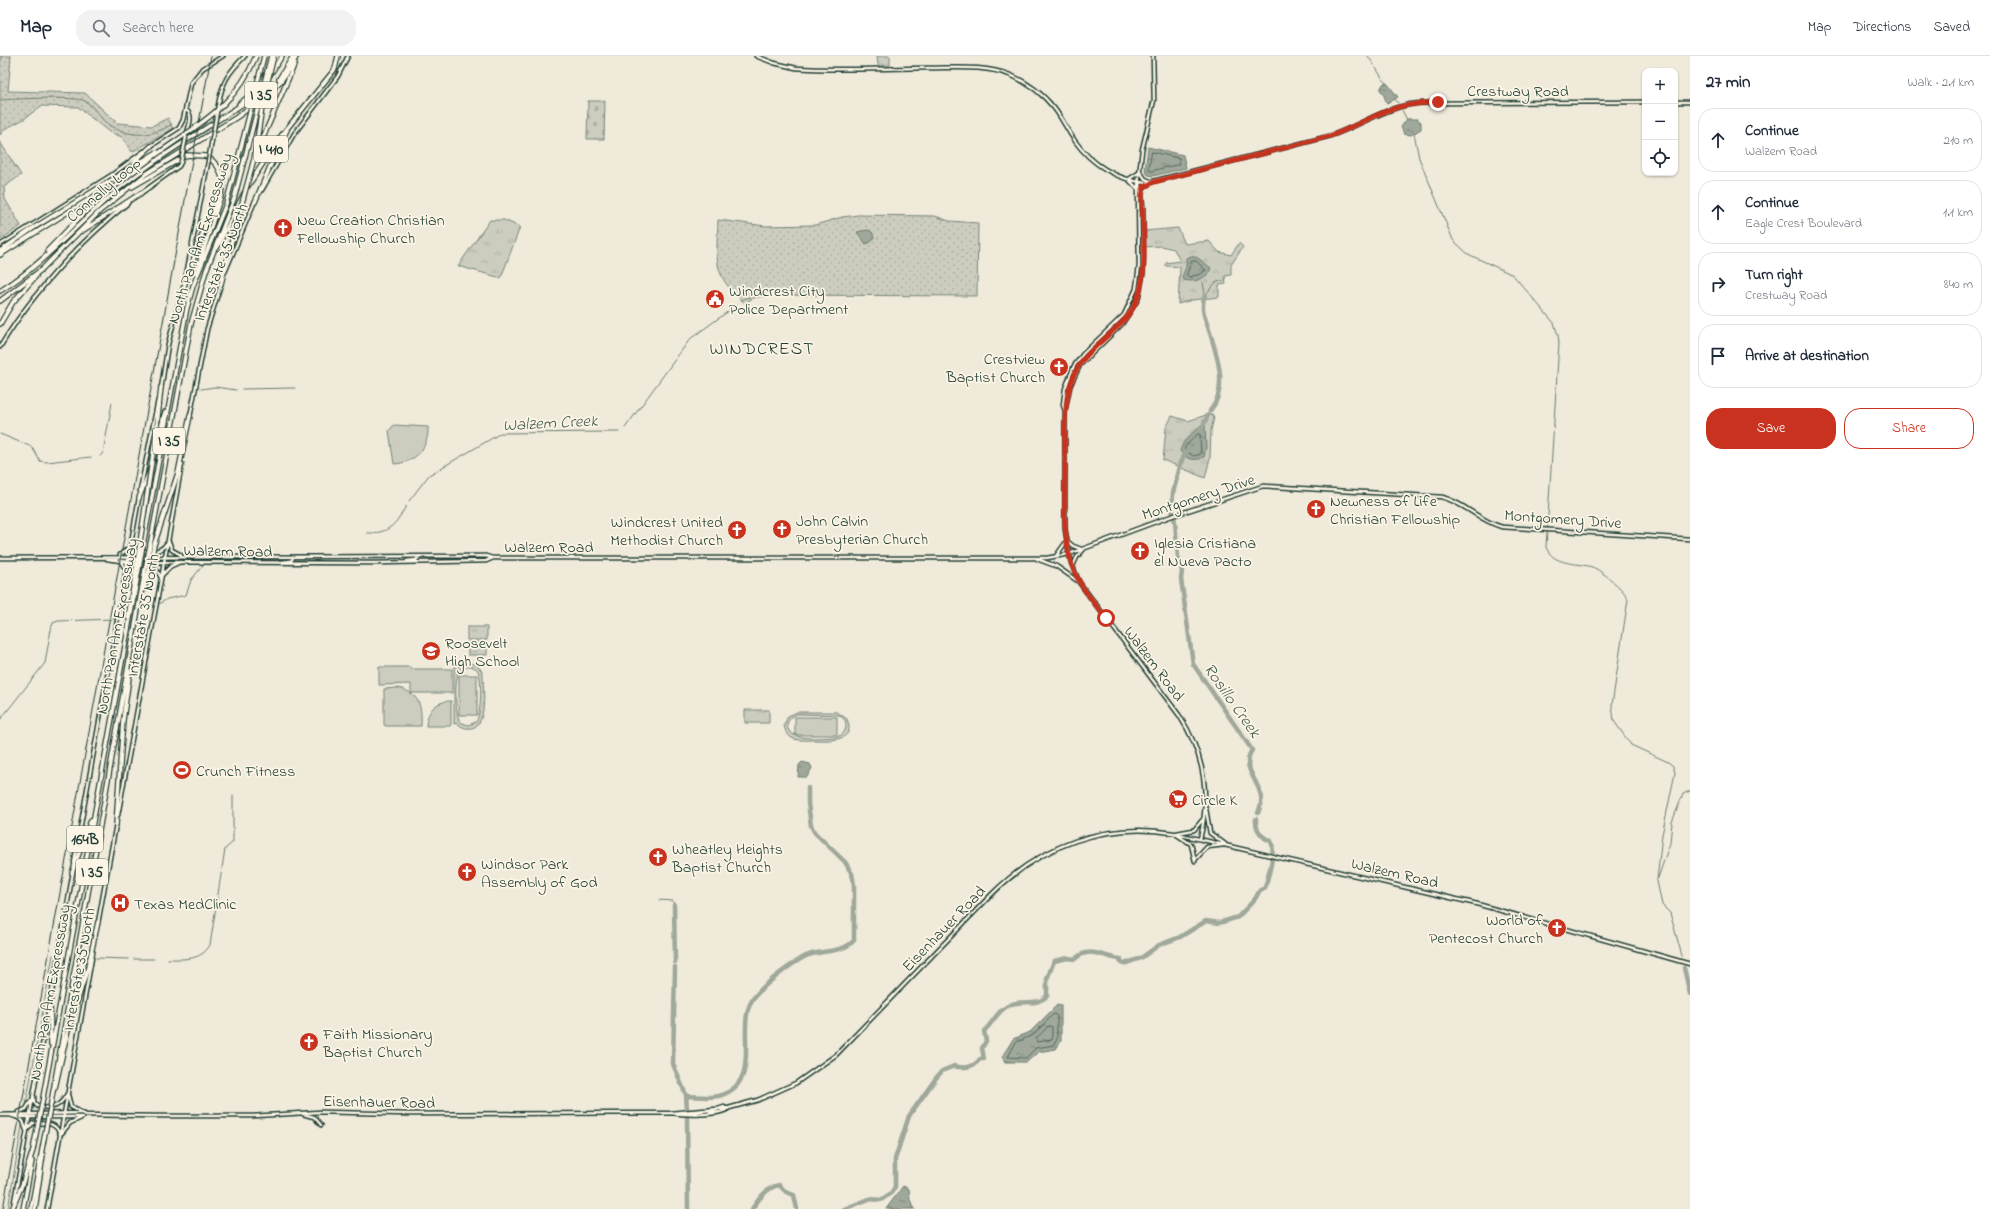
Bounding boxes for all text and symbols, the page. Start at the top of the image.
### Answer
search box [76,10,356,46]
text: Map [20,14,52,41]
icon: search [90,17,112,39]
text: Search here [122,17,194,39]
text: Map [1808,17,1831,38]
text: Directions [1853,17,1911,38]
text: Saved [1933,17,1970,38]
map controls [1642,68,1678,176]
button: + [1642,68,1678,104]
text: 27 min [1706,70,1750,95]
text: Walk · 2.1 km [1907,73,1974,92]
street label: Crestway Road [1467,80,1569,104]
road number: I 35 [245,82,277,108]
route end [1429,93,1447,111]
button: − [1642,104,1678,140]
text: Continue [1745,120,1799,142]
icon: ahead [1707,129,1729,151]
text: 210 m [1943,131,1973,150]
road number: I 410 [254,136,288,162]
button: locate [1642,140,1678,176]
text: Walzem Road [1745,142,1817,161]
street label: North Pan Am Expressway [162,150,240,327]
street label: Connally Loop [62,152,147,229]
text: Continue [1745,192,1799,214]
street label: Interstate 35 North [188,200,255,325]
icon: ahead [1707,201,1729,223]
text: 1.1 km [1943,203,1973,222]
place label: New Creation Christian Fellowship Church [296,209,445,251]
text: Eagle Crest Boulevard [1745,214,1862,233]
church icon: New Creation Christian Fellowship Church [272,217,294,239]
text: Turn right [1745,264,1803,286]
icon: right [1707,273,1729,295]
text: 840 m [1944,275,1973,294]
place label: Windcrest City Police Department [729,280,849,322]
text: Crestway Road [1745,286,1827,305]
public building icon: Windcrest City Police Department [704,288,726,310]
district label: WINDCREST [709,337,815,363]
icon: arrive [1707,345,1729,367]
text: Arrive at destination [1745,345,1869,367]
place label: Crestview Baptist Church [945,348,1045,390]
church icon: Crestview Baptist Church [1048,356,1070,378]
water label: Walzem Creek [502,408,600,438]
button: Save [1706,408,1836,449]
button: Share [1844,408,1974,449]
road number: I 35 [153,428,185,454]
street label: Montgomery Drive [1139,468,1259,527]
place label: Newness of Life Christian Fellowship [1330,490,1461,532]
church icon: Newness of Life Christian Fellowship [1305,498,1327,520]
street label: Montgomery Drive [1503,504,1623,536]
place label: John Calvin Presbyterian Church [796,510,928,552]
place label: Windcrest United Methodist Church [610,511,723,553]
church icon: John Calvin Presbyterian Church [771,518,793,540]
church icon: Windcrest United Methodist Church [726,519,748,541]
place label: Iglesia Cristiana el Nueva Pacto [1154,532,1256,574]
street label: North Pan Am Expressway [91,536,145,716]
street label: Walzem Road [505,536,593,560]
street label: Walzem Road [183,539,273,565]
church icon: Iglesia Cristiana el Nueva Pacto [1129,540,1151,562]
street label: Interstate 35 North [121,552,167,679]
route start [1097,609,1115,627]
street label: Walzem Road [1117,622,1190,707]
place label: Roosevelt High School [445,632,519,674]
school or university icon: Roosevelt High School [420,640,442,662]
water label: Rosillo Creek [1197,658,1268,745]
sports icon: Crunch Fitness [171,759,193,781]
place label: Crunch Fitness [196,760,295,784]
supermarket icon: Circle K [1167,788,1189,810]
place label: Circle K [1192,789,1238,813]
road number: 164B [67,826,103,852]
place label: Wheatley Heights Baptist Church [671,838,783,880]
church icon: Wheatley Heights Baptist Church [647,846,669,868]
street label: Walzem Road [1349,852,1441,896]
place label: Windsor Park Assembly of God [481,853,597,895]
road number: I 35 [76,859,108,885]
church icon: Windsor Park Assembly of God [456,861,478,883]
street label: Eisenhauer Road [897,881,992,978]
hospital icon: Texas MedClinic [109,892,131,914]
place label: Texas MedClinic [134,893,237,917]
street label: North Pan Am Expressway [24,902,78,1082]
street label: Interstate 35 North [57,906,103,1033]
place label: World of Pentecost Church [1429,909,1544,951]
church icon: World of Pentecost Church [1546,917,1568,939]
place label: Faith Missionary Baptist Church [322,1023,432,1065]
church icon: Faith Missionary Baptist Church [298,1031,320,1053]
street label: Eisenhauer Road [323,1090,435,1116]

